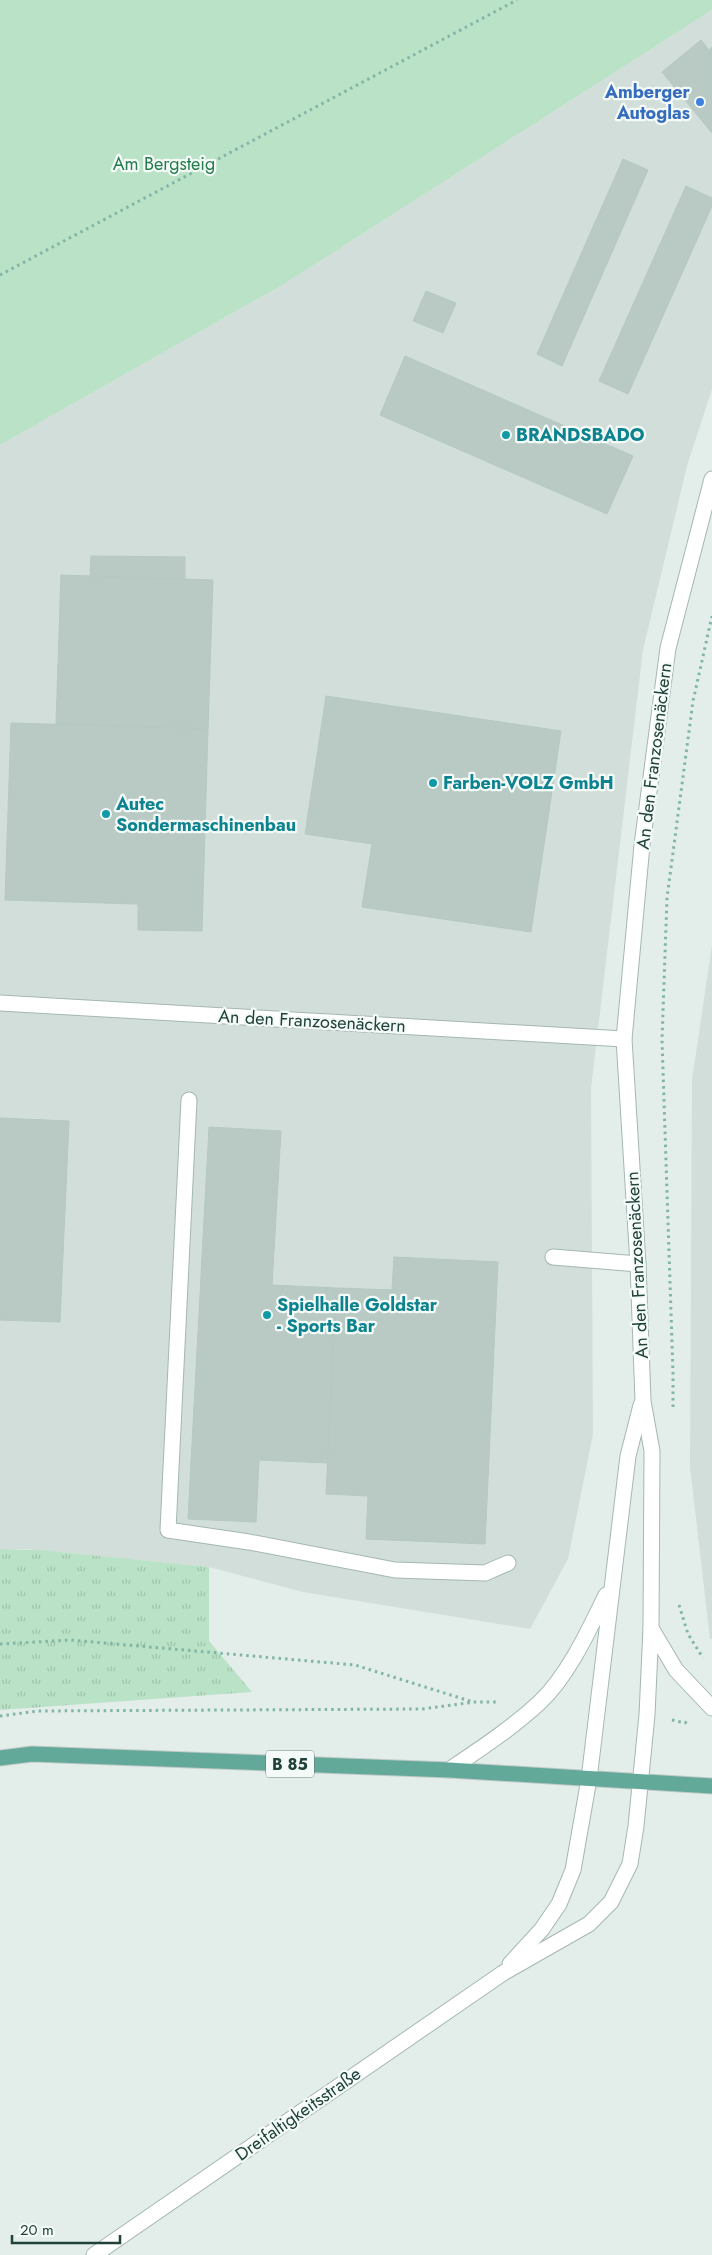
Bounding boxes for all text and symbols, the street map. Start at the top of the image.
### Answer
place label: Amberger Autoglas [604,79,691,126]
marker: Amberger Autoglas [694,96,706,108]
park label: Am Bergsteig [113,151,215,177]
place label: BRANDSBADO [516,422,645,448]
marker: BRANDSBADO [500,429,512,441]
street label: An den Franzosenäckern [630,661,678,851]
place label: Farben-VOLZ GmbH [443,770,614,796]
marker: Farben-VOLZ GmbH [427,777,439,789]
place label: Autec Sondermaschinenbau [115,791,296,838]
marker: Autec Sondermaschinenbau [100,808,112,820]
street label: An den Franzosenäckern [218,1003,406,1039]
street label: An den Franzosenäckern [619,1171,655,1359]
place label: Spielhalle Goldstar - Sports Bar [277,1292,438,1339]
marker: Spielhalle Goldstar - Sports Bar [261,1309,273,1321]
road number: B 85 [266,1750,314,1778]
street label: Dreifaltigkeitsstraße [230,2061,366,2167]
scale bar [12,2212,120,2244]
text: 20 m [20,2219,54,2241]

